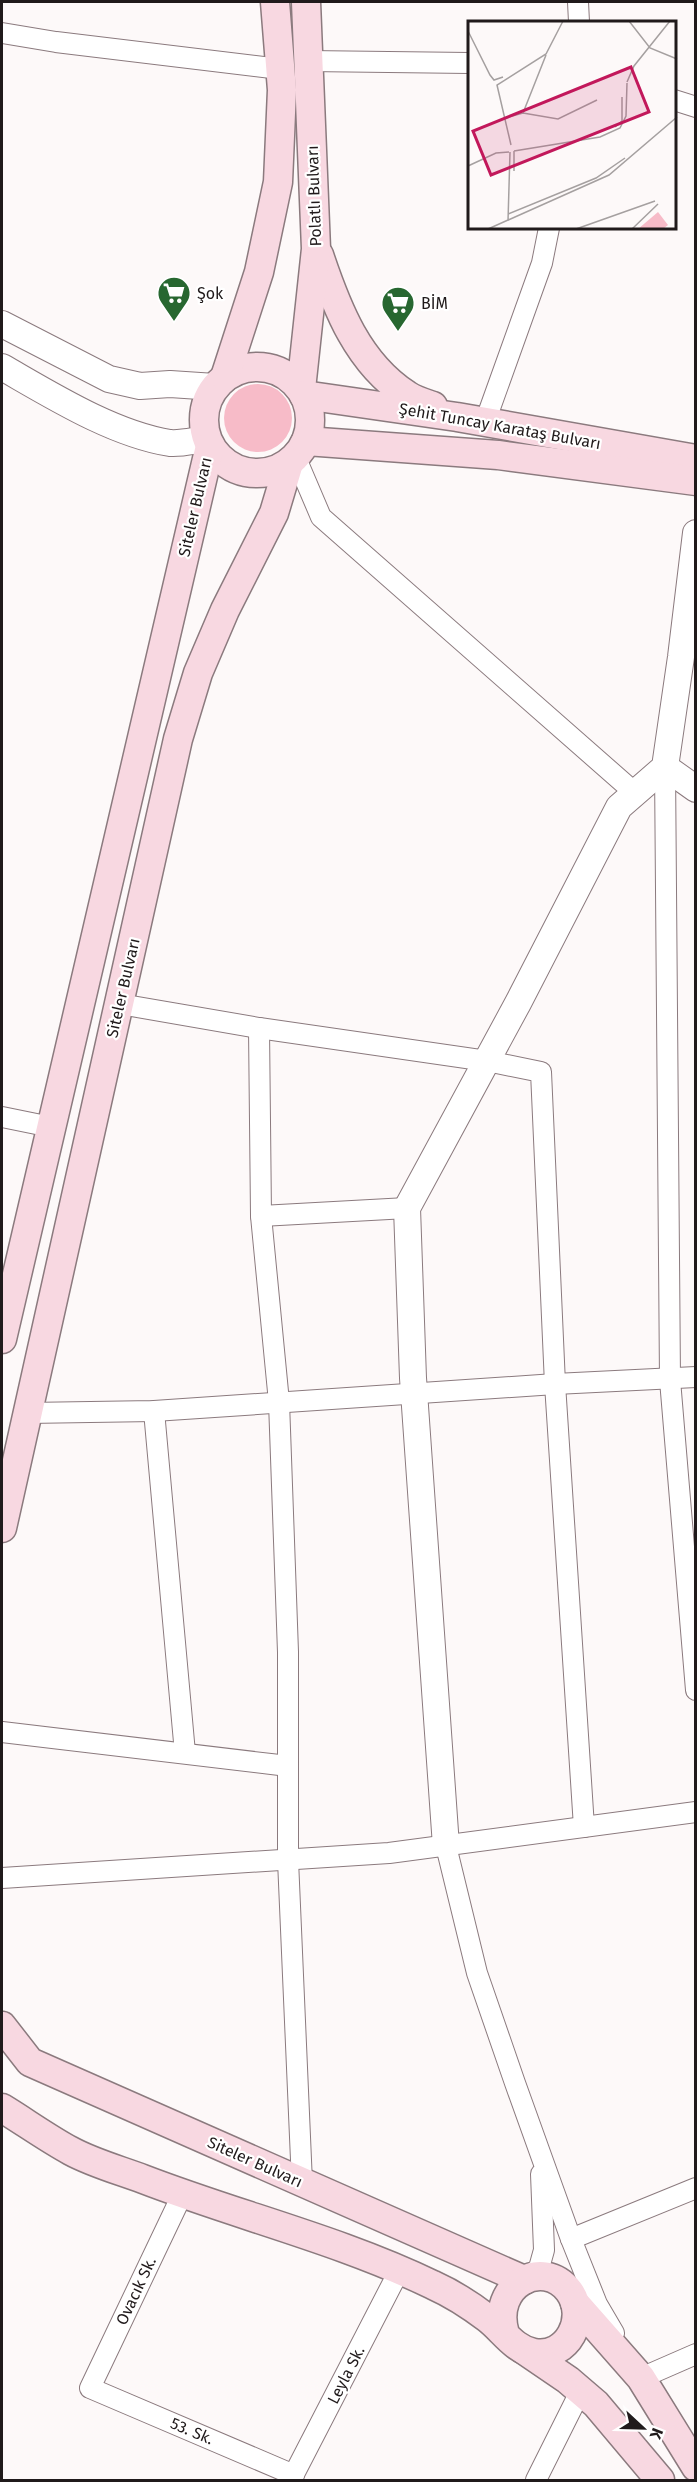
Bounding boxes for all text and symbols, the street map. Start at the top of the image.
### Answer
inset map [468,21,676,230]
street label: Polatlı Bulvarı [303,145,325,247]
supermarket icon: Şok [156,275,192,322]
place label: Şok [197,284,224,304]
supermarket icon: BİM [380,285,416,332]
place label: BİM [421,293,448,313]
street label: Şehit Tuncay Karataş Bulvarı [397,399,602,454]
street label: Siteler Bulvarı [174,455,216,559]
street label: Siteler Bulvarı [102,936,144,1040]
street label: Siteler Bulvarı [205,2133,305,2191]
street label: Ovacık Sk. [112,2254,160,2328]
street label: Leyla Sk. [323,2343,369,2407]
north arrow [613,2398,673,2458]
street label: 53. Sk. [168,2414,216,2449]
text: K [645,2425,667,2442]

